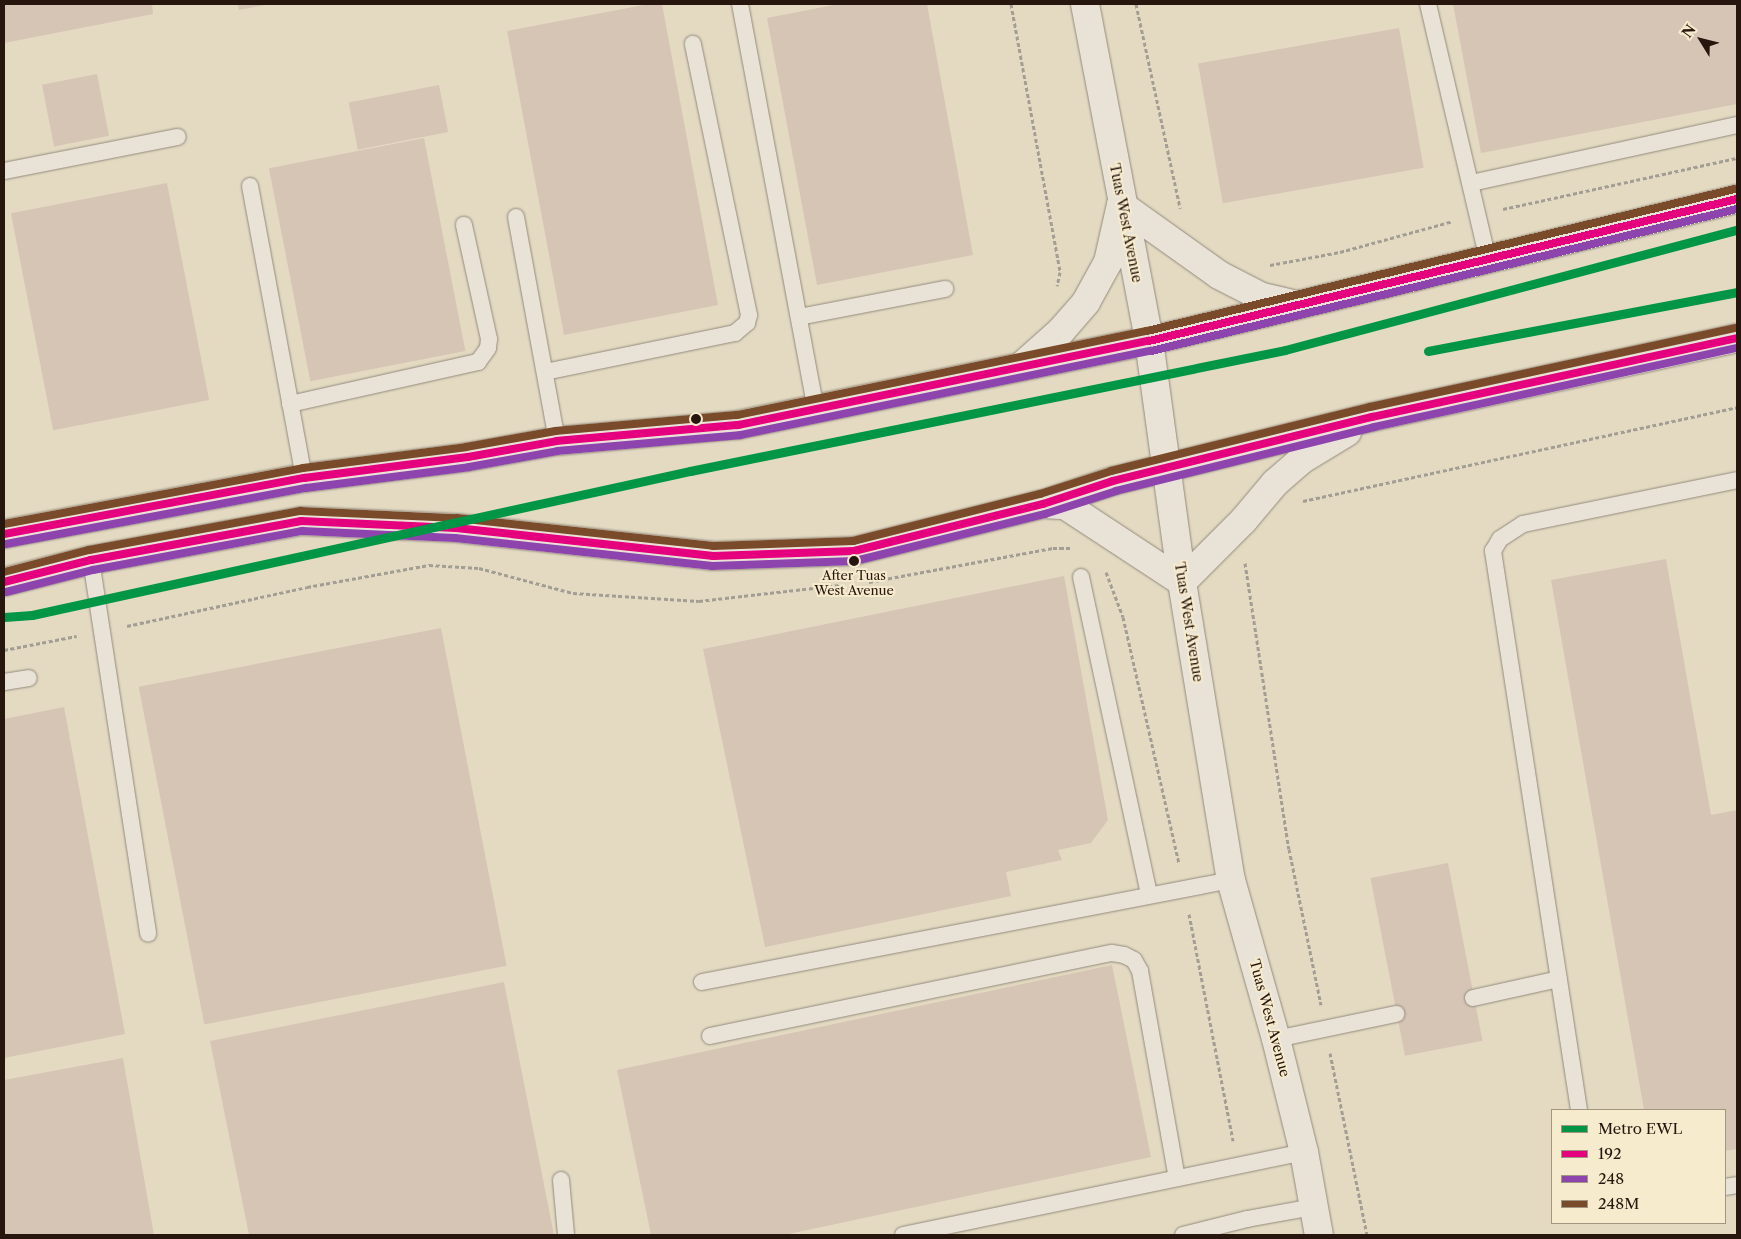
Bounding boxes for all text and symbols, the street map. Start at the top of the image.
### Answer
north arrow [1676,15,1726,65]
text: N [1678,21,1700,41]
street label: Tuas West Avenue [1106,161,1146,285]
unlabelled marker [691,414,701,424]
marker: After Tuas West Avenue [849,556,859,566]
street label: Tuas West Avenue [1171,560,1207,684]
place label: After Tuas West Avenue [814,568,894,599]
street label: Tuas West Avenue [1246,957,1294,1079]
legend [1551,1109,1726,1224]
text: Metro EWL [1598,1119,1682,1138]
text: 192 [1598,1144,1622,1163]
text: 248 [1598,1169,1624,1188]
text: 248M [1598,1194,1639,1213]

